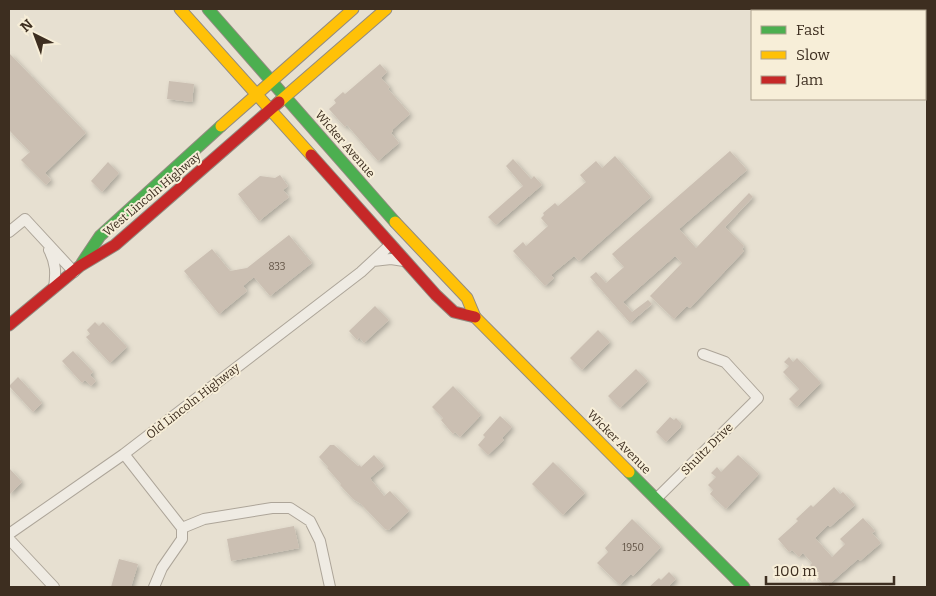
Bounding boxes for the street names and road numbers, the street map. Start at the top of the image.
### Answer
street label: Wicker Avenue [312,108,378,180]
street label: West Lincoln Highway [100,149,204,239]
street label: Old Lincoln Highway [144,360,243,442]
street label: Wicker Avenue [584,407,654,477]
street label: Shultz Drive [678,420,736,478]

